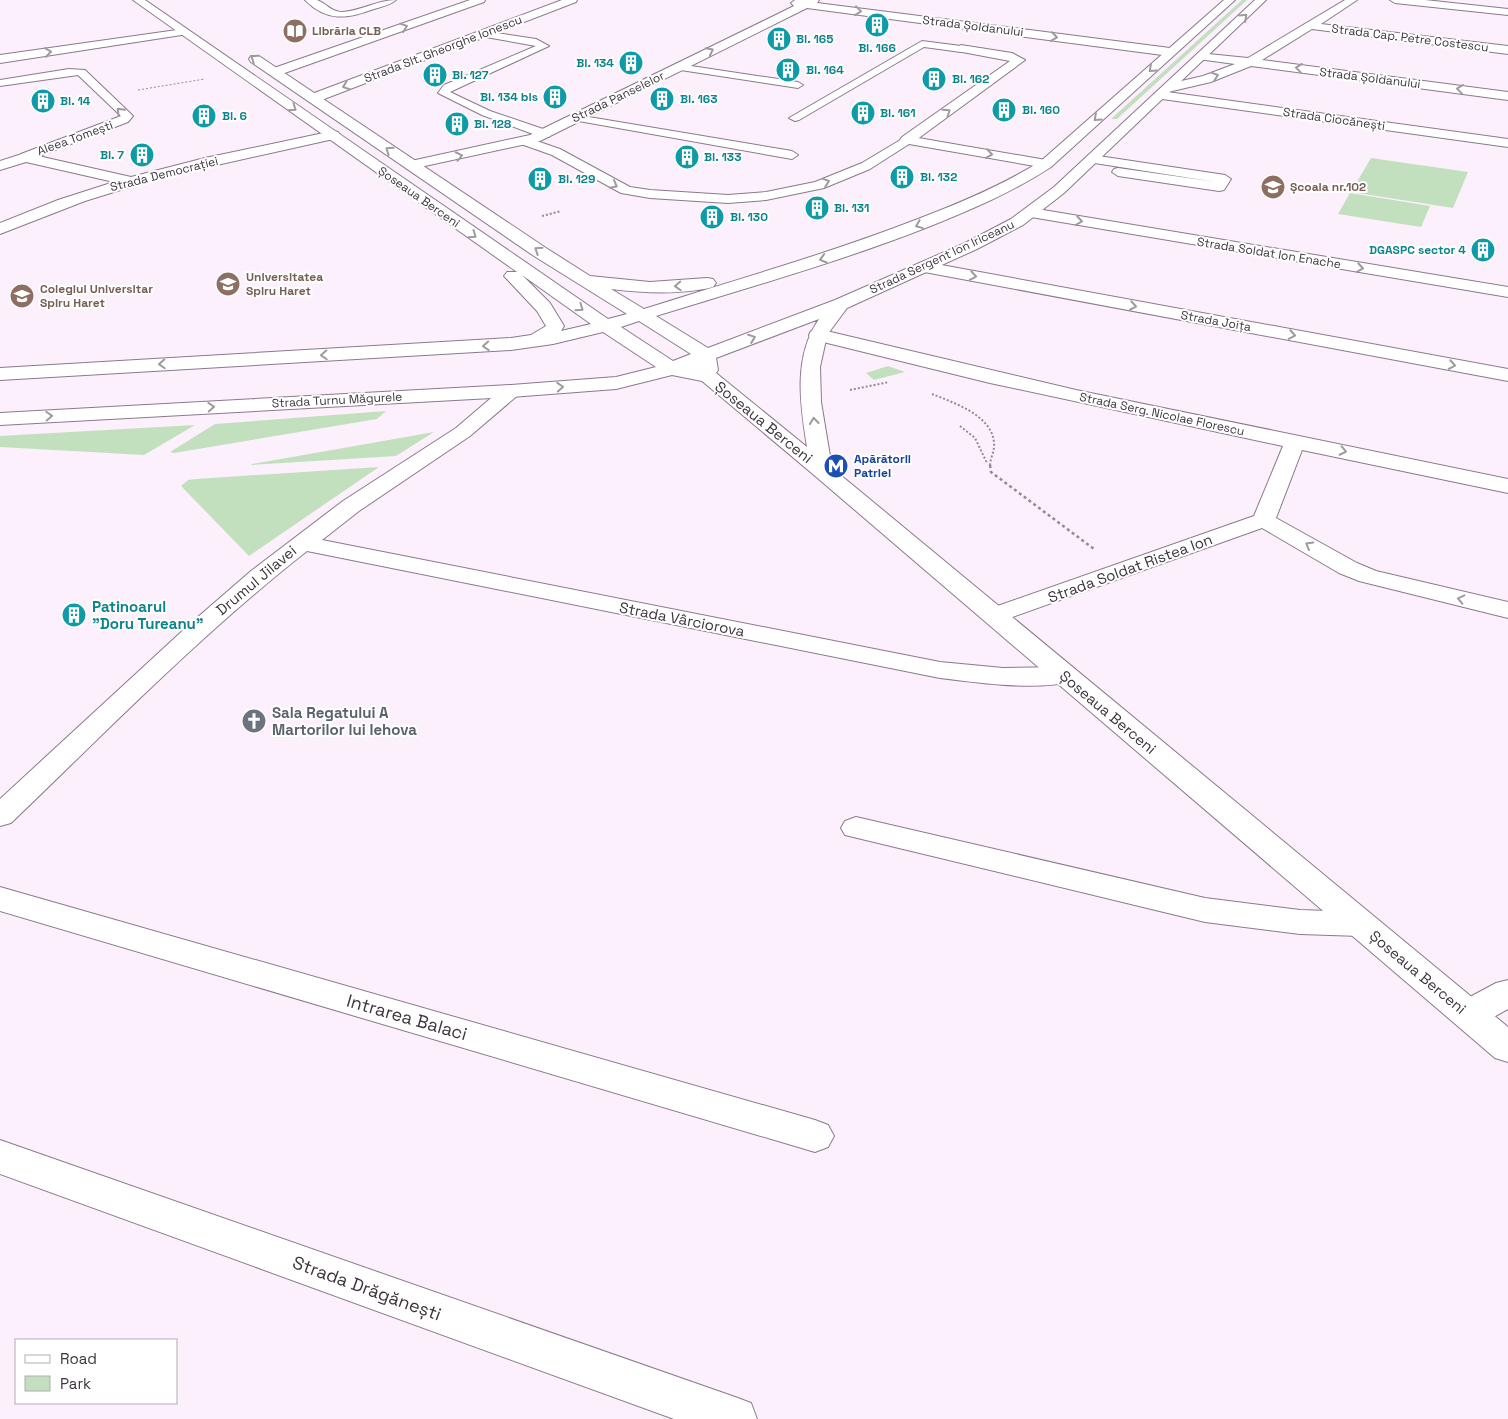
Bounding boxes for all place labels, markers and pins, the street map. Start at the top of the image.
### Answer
building icon: Bl. 166 [864,12,890,38]
library icon: Librăria CLB [282,18,308,44]
place label: Librăria CLB [312,23,381,39]
building icon: Bl. 165 [766,26,792,52]
place label: Bl. 165 [796,31,833,47]
place label: Bl. 166 [858,40,896,56]
building icon: Bl. 134 [618,50,644,76]
place label: Bl. 134 [576,55,614,71]
building icon: Bl. 164 [775,57,801,83]
building icon: Bl. 127 [422,62,448,88]
place label: Bl. 164 [806,62,844,78]
building icon: Bl. 162 [921,66,947,92]
place label: Bl. 127 [452,67,489,83]
place label: Bl. 162 [952,71,989,87]
building icon: Bl. 134 bis [542,84,568,110]
building icon: Bl. 163 [649,86,675,112]
building icon: Bl. 14 [30,88,56,114]
place label: Bl. 134 bis [480,89,538,105]
place label: Bl. 163 [680,91,718,107]
place label: Bl. 14 [60,93,91,109]
building icon: Bl. 160 [991,97,1017,123]
building icon: Bl. 161 [850,100,876,126]
place label: Bl. 160 [1022,102,1060,118]
building icon: Bl. 6 [191,103,217,129]
place label: Bl. 161 [880,105,916,121]
place label: Bl. 6 [222,108,247,124]
building icon: Bl. 128 [444,111,470,137]
place label: Bl. 128 [474,116,511,132]
building icon: Bl. 7 [129,142,155,168]
building icon: Bl. 133 [674,144,700,170]
place label: Bl. 7 [100,147,124,163]
place label: Bl. 133 [704,149,741,165]
building icon: Bl. 132 [889,164,915,190]
building icon: Bl. 129 [527,166,553,192]
place label: Bl. 132 [920,169,957,185]
place label: Bl. 129 [558,171,595,187]
school or university icon: Școala nr.102 [1260,174,1286,200]
place label: Școala nr.102 [1290,179,1366,195]
building icon: Bl. 131 [804,195,830,221]
place label: Bl. 131 [834,200,869,216]
building icon: Bl. 130 [699,204,725,230]
place label: Bl. 130 [730,209,768,225]
building icon: DGASPC sector 4 [1470,237,1496,263]
place label: DGASPC sector 4 [1369,242,1466,258]
place label: Universitatea Spiru Haret [246,269,323,299]
school or university icon: Universitatea Spiru Haret [215,271,241,297]
place label: Colegiul Universitar Spiru Haret [40,281,153,311]
school or university icon: Colegiul Universitar Spiru Haret [9,283,35,309]
place label: Apărătorii Patriei [854,451,911,481]
metro station icon: Apărătorii Patriei [823,453,849,479]
place label: Patinoarul "Doru Tureanu" [92,597,203,633]
building icon: Patinoarul "Doru Tureanu" [61,602,87,628]
place label: Sala Regatului A Martorilor lui Iehova [272,703,417,739]
church icon: Sala Regatului A Martorilor lui Iehova [241,708,267,734]

